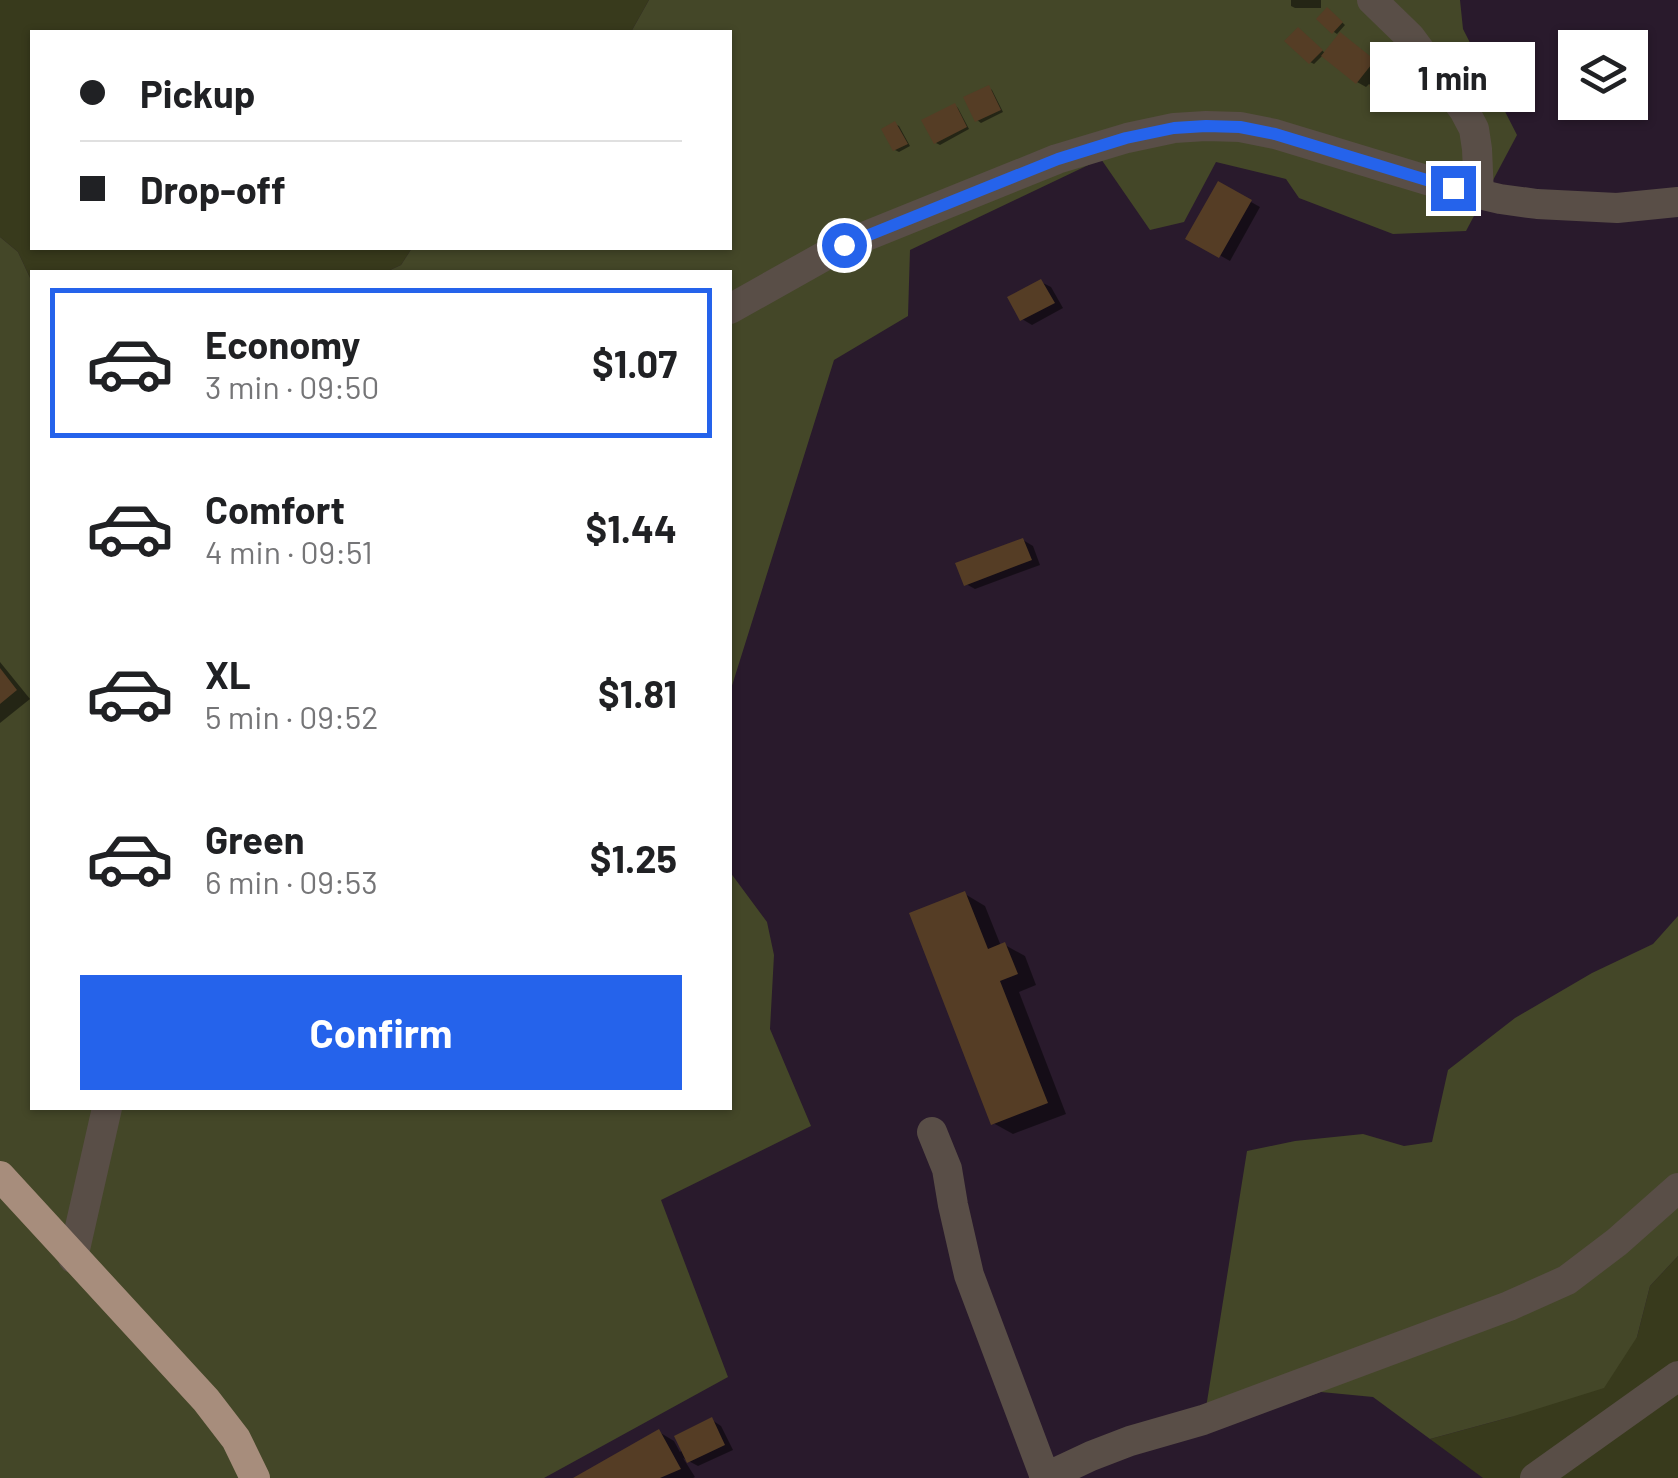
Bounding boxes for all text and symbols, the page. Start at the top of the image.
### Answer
map controls [1558,30,1648,120]
button: layers [1558,30,1648,120]
callout: 1 min [1370,43,1536,113]
text: 1 min [1417,58,1488,96]
text: Pickup [140,70,255,116]
text: Drop-off [140,166,286,212]
route end [1431,166,1476,211]
route start [822,223,867,268]
icon: car [85,318,175,408]
text: Economy [205,321,360,367]
text: $1.07 [592,340,677,386]
text: 3 min · 09:50 [205,367,379,405]
icon: car [85,483,175,573]
text: Comfort [205,486,345,532]
text: $1.44 [586,505,677,551]
text: 4 min · 09:51 [205,532,373,570]
icon: car [85,648,175,738]
text: XL [205,651,251,697]
text: $1.81 [598,670,677,716]
text: 5 min · 09:52 [205,697,378,735]
icon: car [85,813,175,903]
text: Green [205,816,305,862]
text: $1.25 [590,835,677,881]
text: 6 min · 09:53 [205,862,378,900]
button: Confirm [80,975,682,1090]

